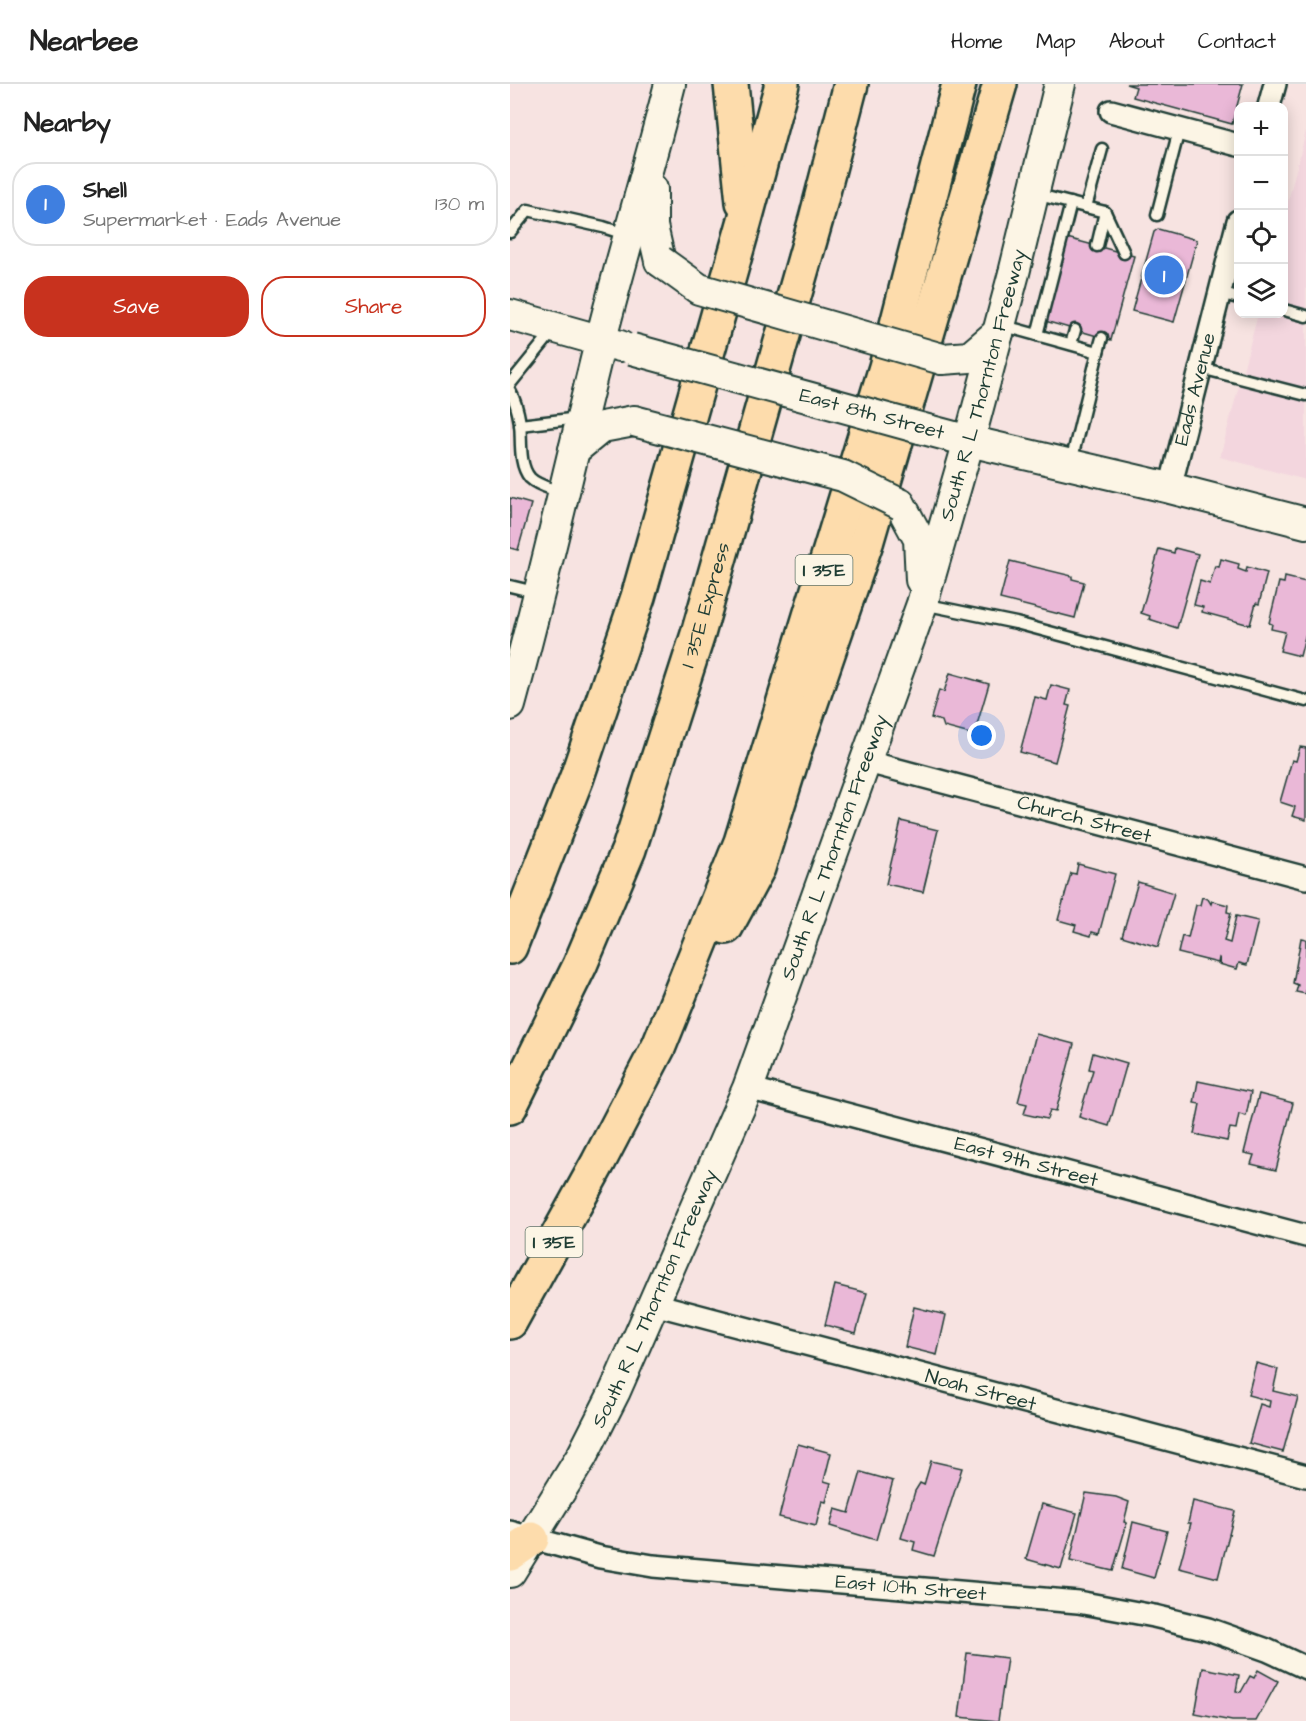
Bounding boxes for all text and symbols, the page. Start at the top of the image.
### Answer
text: Nearbee [30,22,138,61]
text: Home [951,27,1003,56]
text: Map [1036,27,1076,56]
text: About [1109,27,1165,56]
text: Contact [1198,27,1276,56]
map controls [1234,102,1288,318]
button: + [1234,102,1288,156]
text: Nearby [24,105,111,141]
button: − [1234,156,1288,210]
text: Shell [83,175,127,206]
text: 1 [44,190,47,218]
text: 130 m [435,190,484,218]
text: Supermarket · Eads Avenue [83,206,341,234]
button: locate [1234,210,1288,264]
street label: South R L Thornton Freeway [933,246,1034,524]
pin: 1 [1144,252,1184,297]
button: layers [1234,264,1288,318]
button: Save [24,276,249,337]
button: Share [261,276,486,337]
street label: Eads Avenue [1167,330,1223,449]
street label: East 8th Street [797,381,947,447]
street label: I 35E Express [674,539,737,671]
road number: I 35E [796,555,852,585]
street label: South R L Thornton Freeway [774,711,896,984]
your location [967,721,996,750]
street label: Church Street [1014,788,1155,850]
street label: East 9th Street [952,1129,1101,1194]
street label: South R L Thornton Freeway [585,1165,726,1433]
road number: I 35E [525,1227,582,1257]
street label: Noah Street [922,1362,1039,1418]
street label: East 10th Street [834,1568,987,1608]

